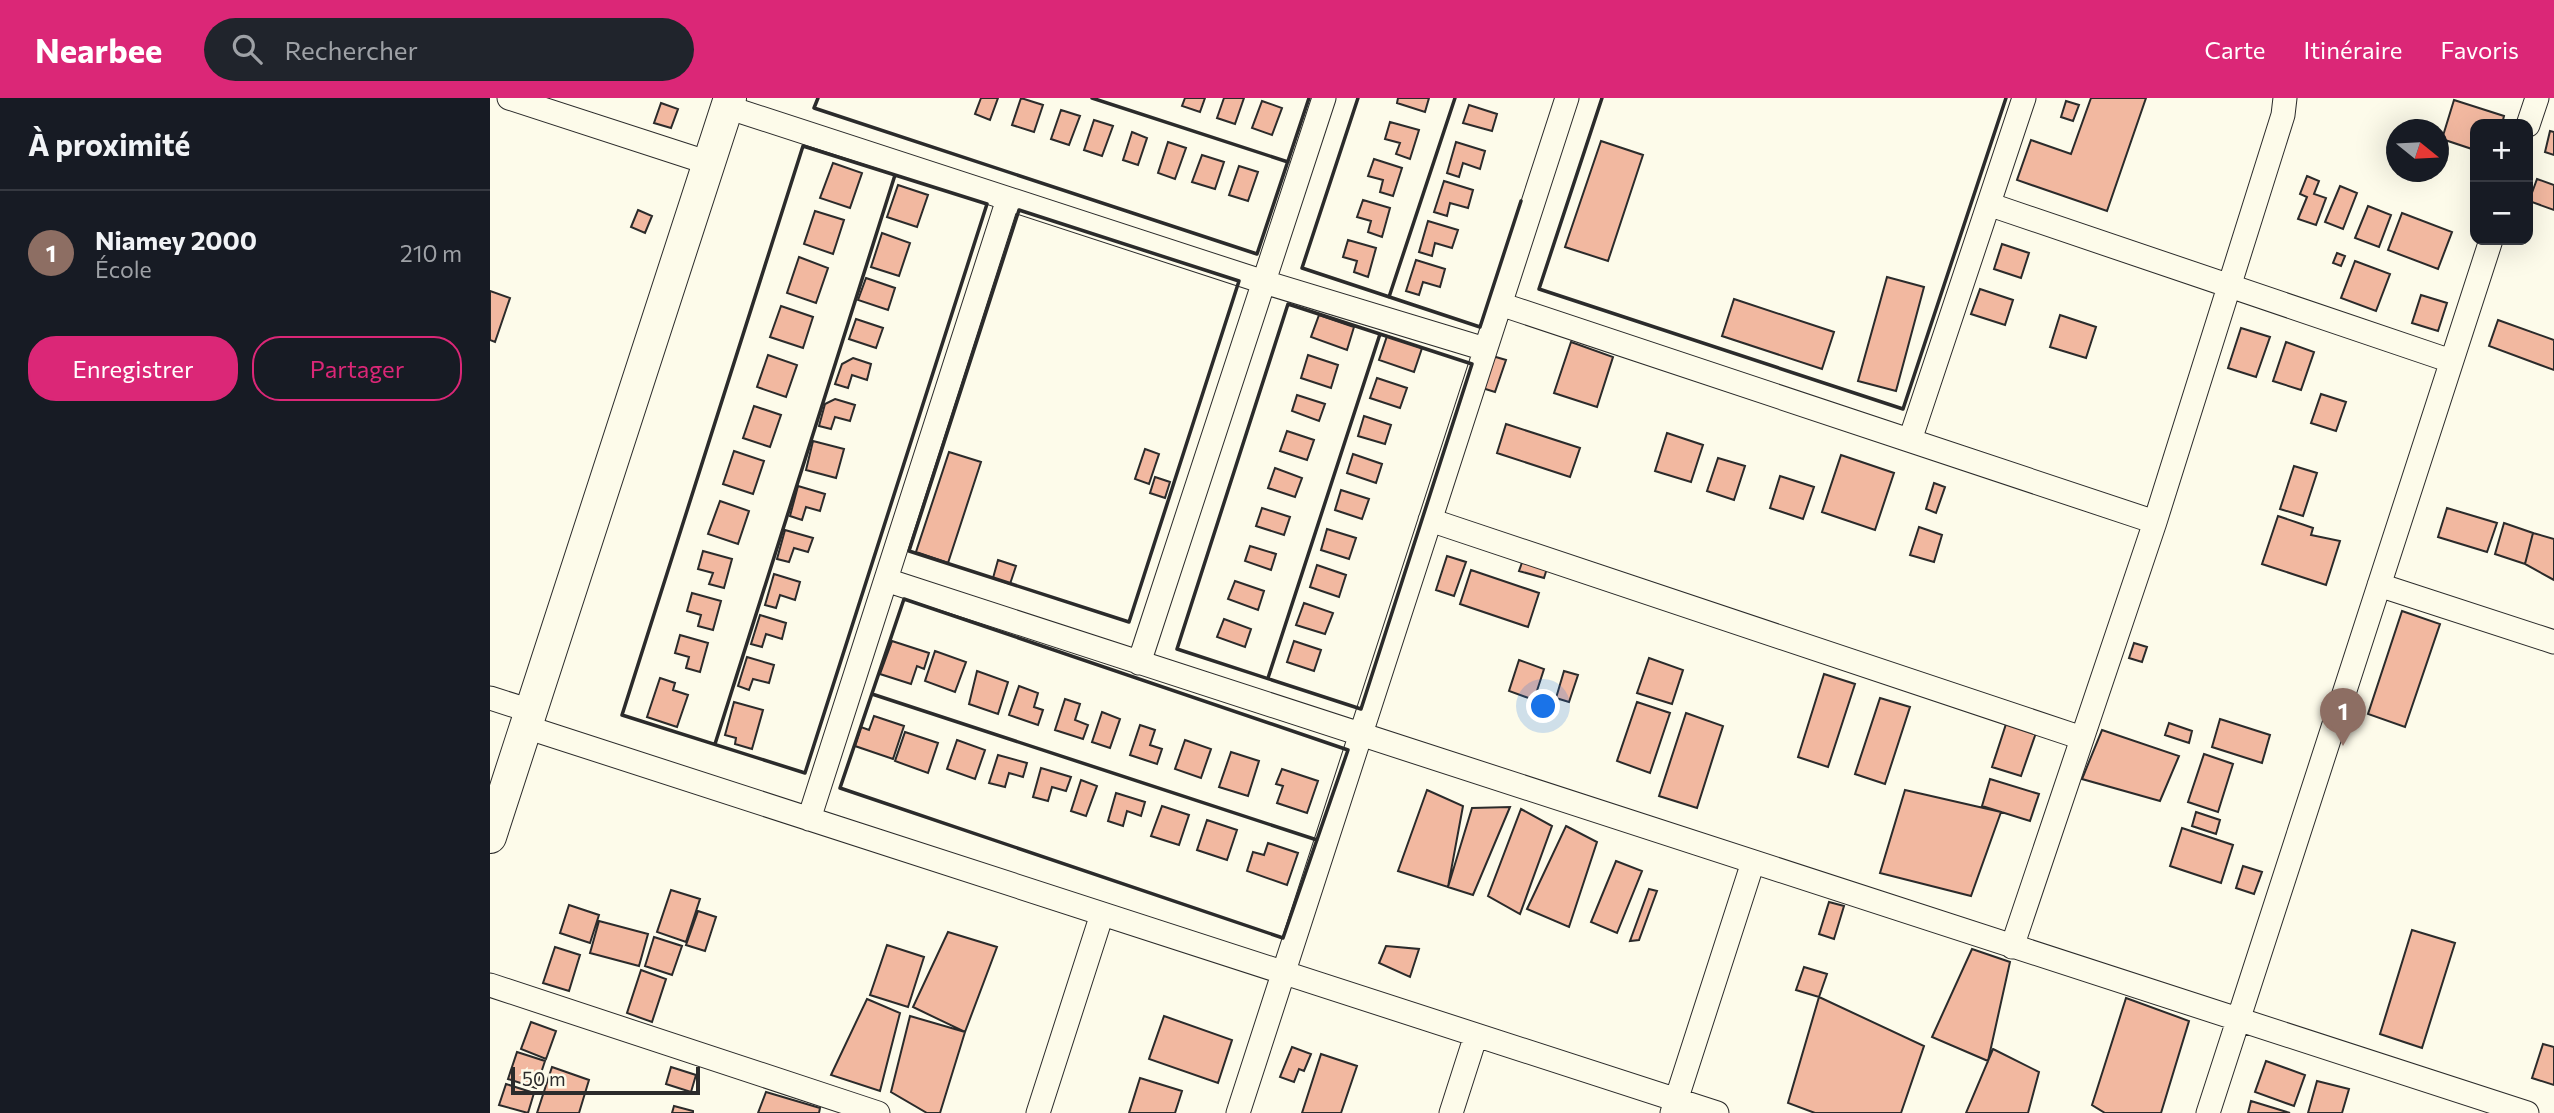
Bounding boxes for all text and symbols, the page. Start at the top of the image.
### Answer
search box [204,18,694,81]
text: Nearbee [35,29,162,70]
icon: search [228,30,266,68]
text: Rechercher [284,34,418,65]
text: Carte [2205,35,2266,64]
text: Itinéraire [2304,35,2403,64]
text: Favoris [2441,35,2519,64]
north arrow [2386,119,2449,182]
map controls [2470,119,2533,245]
button: + [2470,119,2533,182]
text: À proximité [28,125,190,162]
button: − [2470,182,2533,245]
text: Niamey 2000 [95,224,257,255]
text: 1 [46,239,56,267]
text: 210 m [400,239,462,267]
text: École [95,255,152,283]
button: Enregistrer [28,336,238,401]
button: Partager [252,336,462,401]
pin: 1 [2320,688,2366,746]
your location [1526,689,1560,723]
scale bar [511,1064,700,1096]
text: 50 m [522,1067,566,1090]

